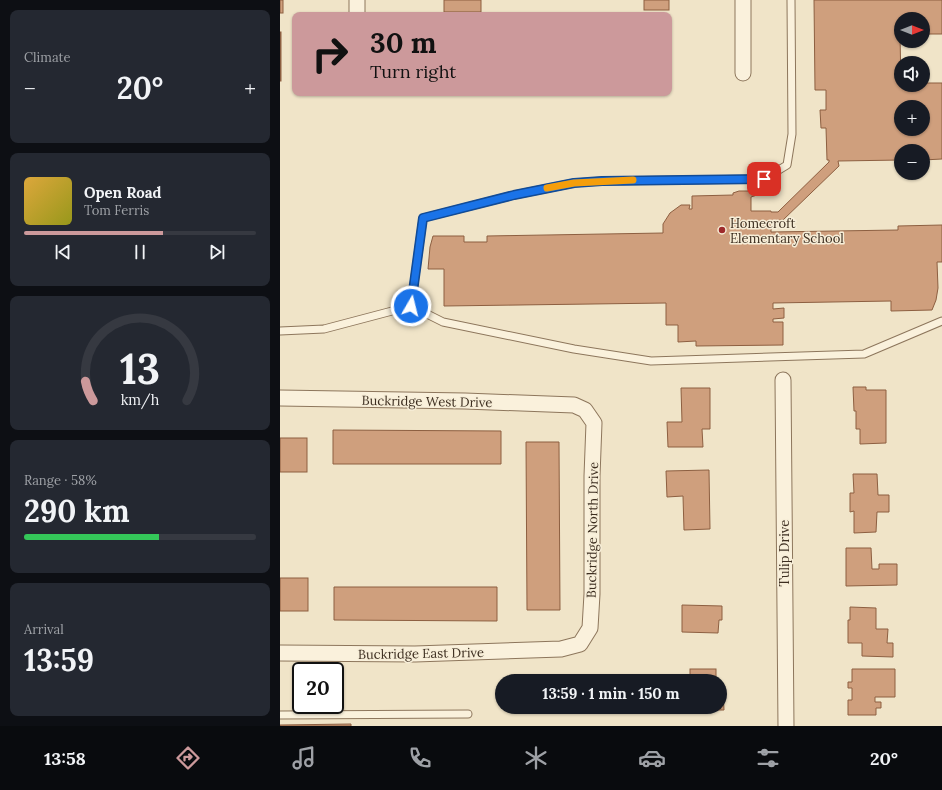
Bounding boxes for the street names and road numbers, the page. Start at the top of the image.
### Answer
street label: Buckridge West Drive [361,392,493,411]
street label: Buckridge North Drive [583,462,602,598]
street label: Tulip Drive [776,520,793,586]
street label: Buckridge East Drive [358,644,484,663]

